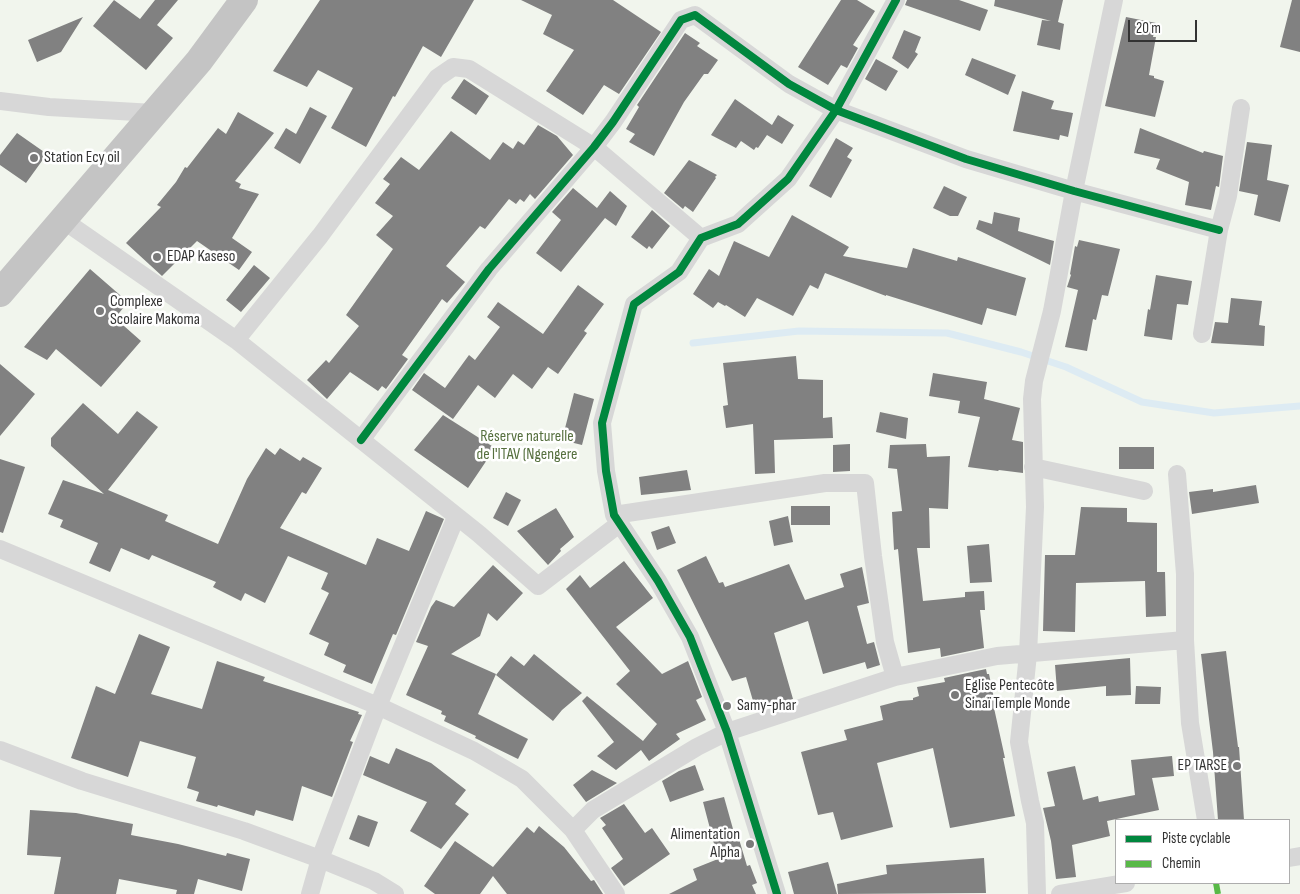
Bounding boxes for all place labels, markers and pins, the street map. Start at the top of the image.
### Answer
place label: Station Ecy oil [44,148,120,168]
marker: Station Ecy oil [28,152,40,164]
place label: EDAP Kaseso [167,247,235,267]
marker: EDAP Kaseso [151,251,163,263]
place label: Complexe Scolaire Makoma [110,292,200,330]
marker: Complexe Scolaire Makoma [94,305,106,317]
place label: Eglise Pentecôte Sinaï Temple Monde [965,676,1070,714]
marker: Eglise Pentecôte Sinaï Temple Monde [949,689,961,701]
place label: Samy-phar [737,696,796,716]
marker: Samy-phar [721,700,733,712]
place label: EP TARSE [1178,756,1227,776]
marker: EP TARSE [1231,760,1243,772]
place label: Alimentation Alpha [671,825,740,863]
marker: Alimentation Alpha [744,838,756,850]

